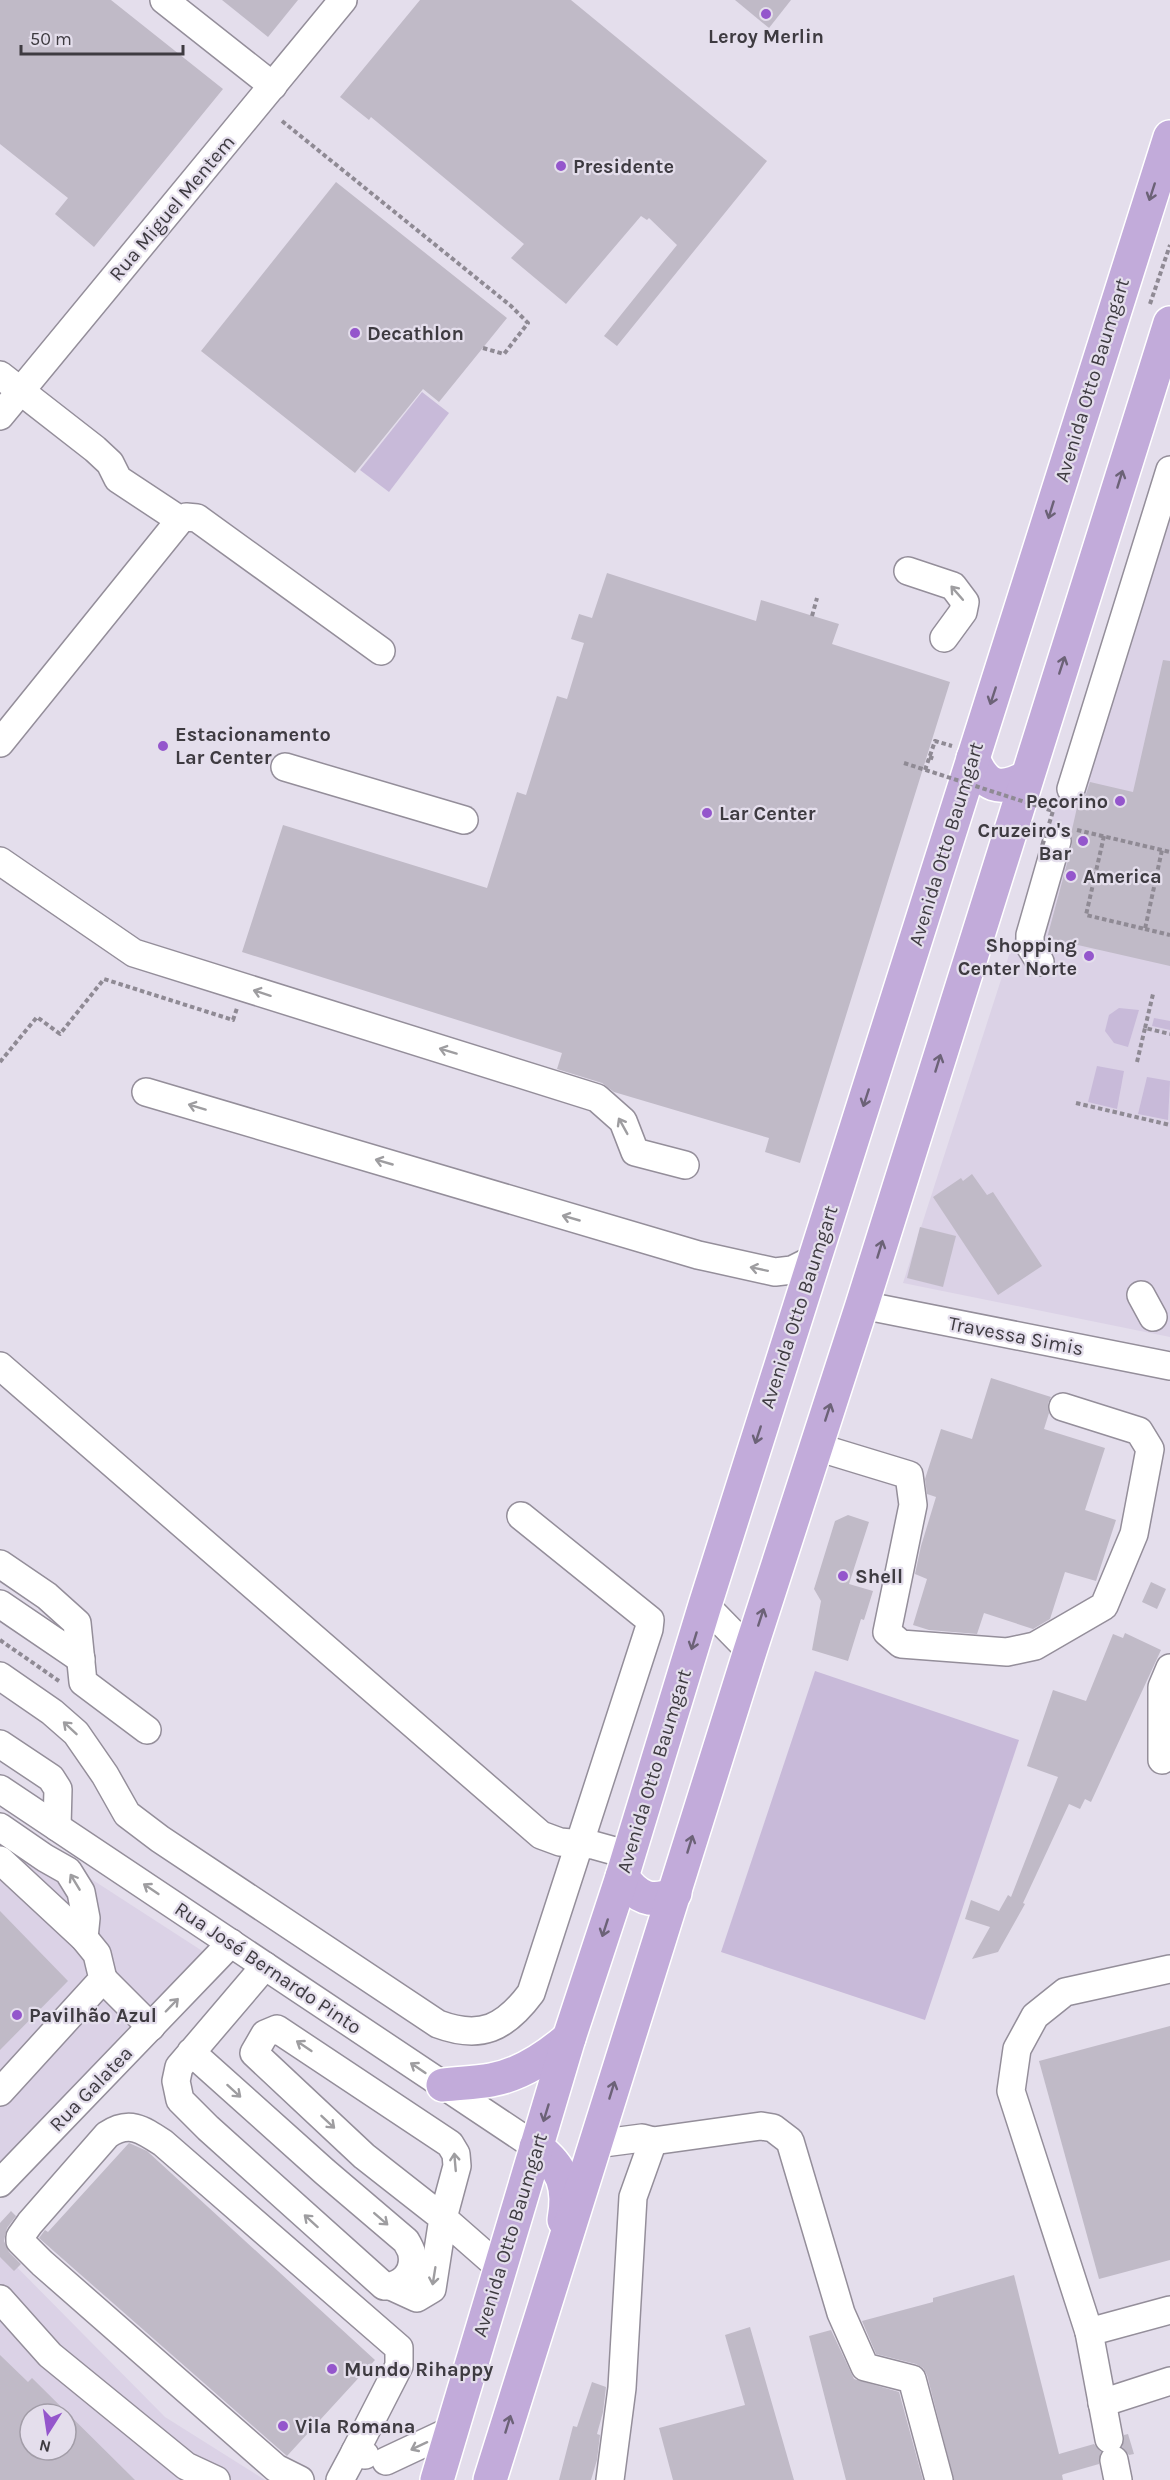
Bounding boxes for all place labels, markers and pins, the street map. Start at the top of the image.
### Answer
marker: Leroy Merlin [759,7,773,21]
place label: Leroy Merlin [708,25,824,48]
place label: Presidente [573,155,674,178]
marker: Presidente [554,159,568,173]
place label: Decathlon [367,322,464,345]
marker: Decathlon [348,326,362,340]
place label: Estacionamento Lar Center [175,723,331,769]
marker: Estacionamento Lar Center [156,739,170,753]
place label: Pecorino [1026,790,1108,813]
marker: Pecorino [1113,794,1127,808]
place label: Lar Center [719,802,816,825]
marker: Lar Center [700,806,714,820]
place label: Cruzeiro's Bar [978,819,1071,865]
marker: Cruzeiro's Bar [1076,834,1090,848]
place label: America [1083,865,1162,888]
marker: America [1064,869,1078,883]
place label: Shopping Center Norte [958,934,1077,980]
marker: Shopping Center Norte [1082,949,1096,963]
place label: Shell [855,1565,903,1588]
marker: Shell [836,1569,850,1583]
place label: Pavilhão Azul [29,2004,157,2027]
marker: Pavilhão Azul [10,2008,24,2022]
place label: Mundo Rihappy [344,2358,493,2381]
marker: Mundo Rihappy [325,2362,339,2376]
place label: Vila Romana [295,2415,416,2438]
marker: Vila Romana [276,2419,290,2433]

